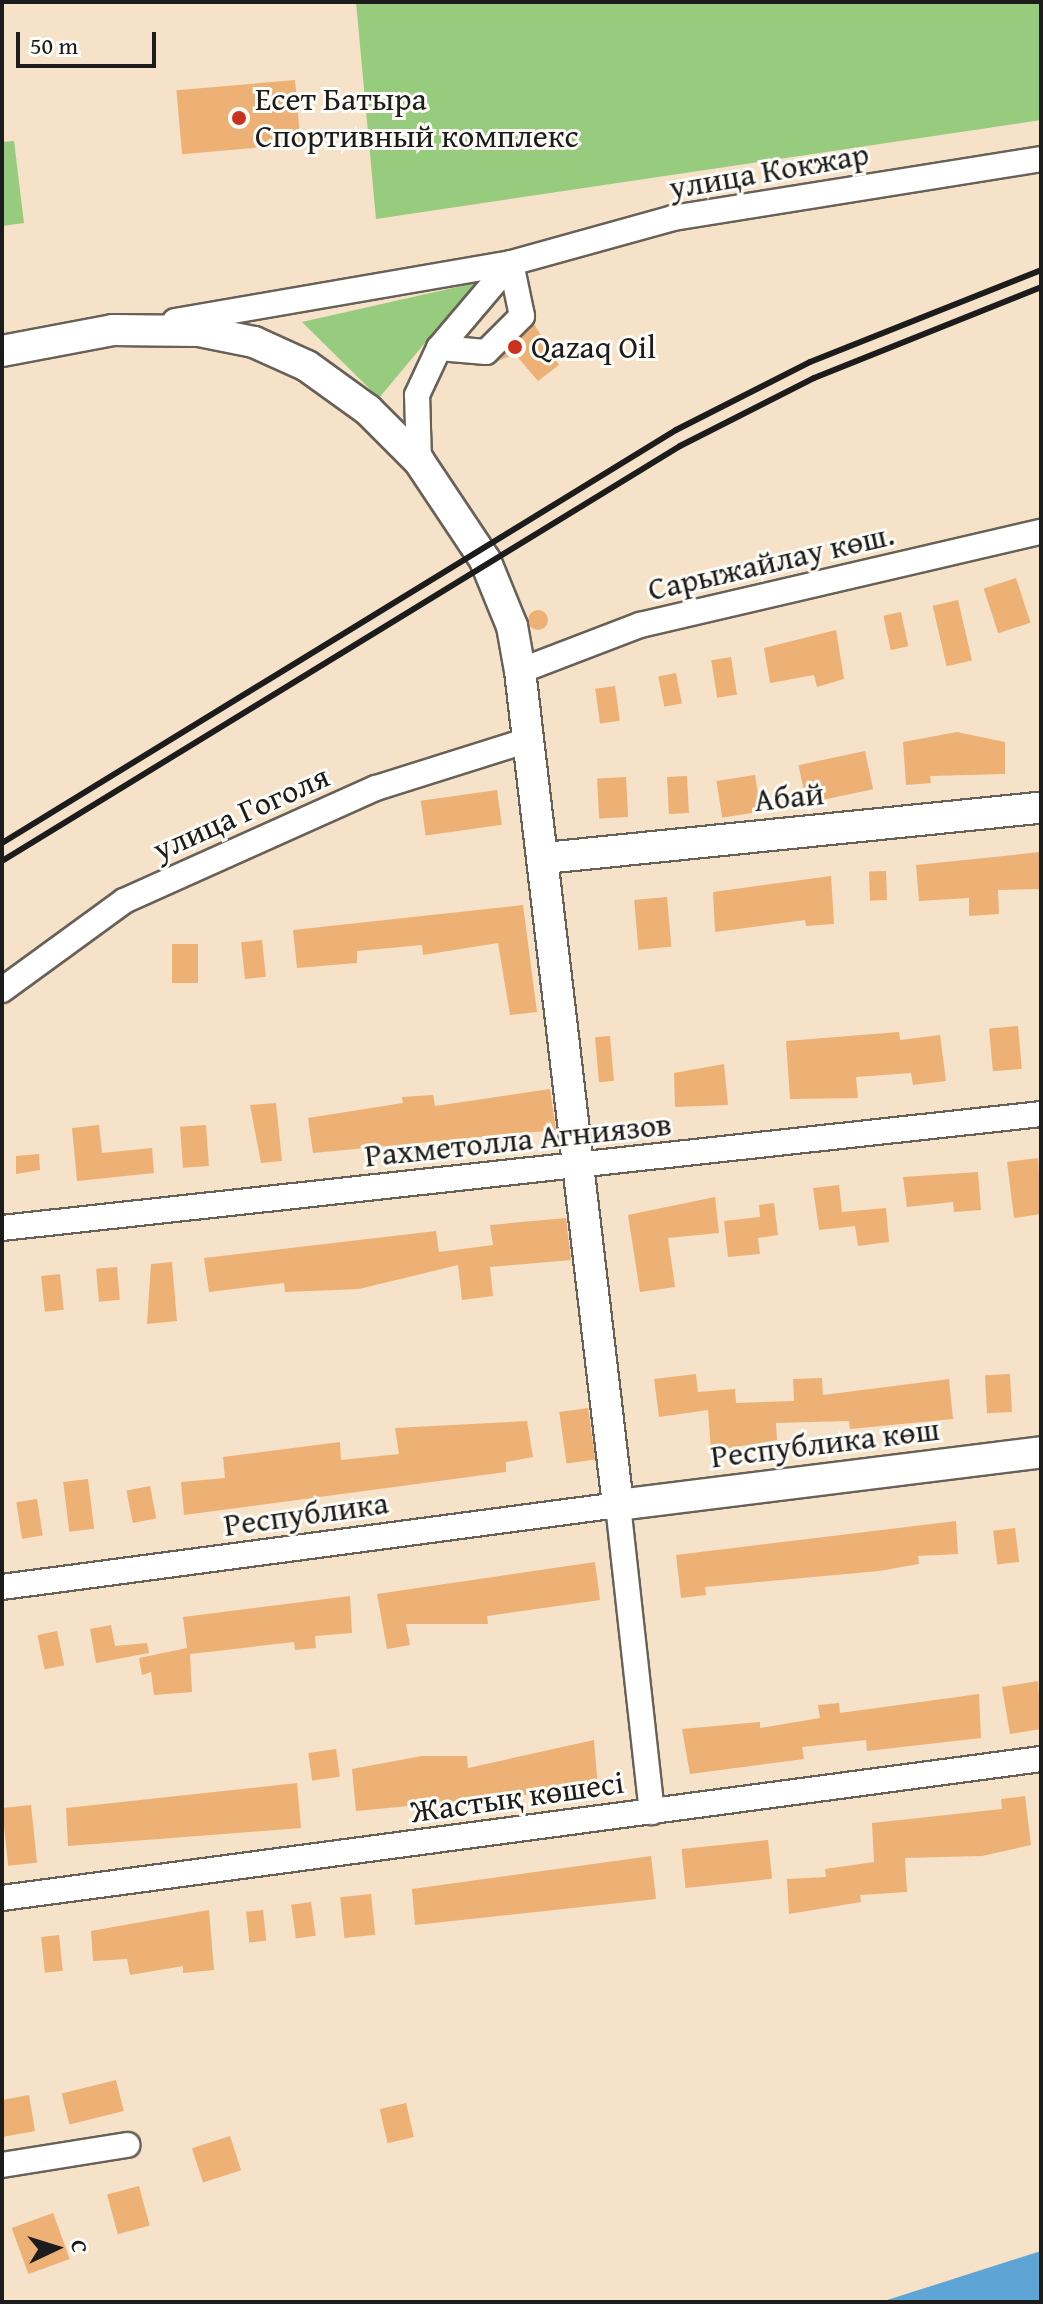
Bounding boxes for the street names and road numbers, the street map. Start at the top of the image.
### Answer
street label: улица Кокжар [666,135,872,207]
street label: Сарыжайлау көш. [644,515,898,609]
street label: улица Гоголя [147,757,335,869]
street label: Абай [752,774,826,820]
street label: Рахметолла Агниязов [363,1105,673,1175]
street label: Республика көш [708,1410,942,1476]
street label: Республика [221,1483,391,1545]
street label: Жастық көшесі [408,1763,626,1831]

